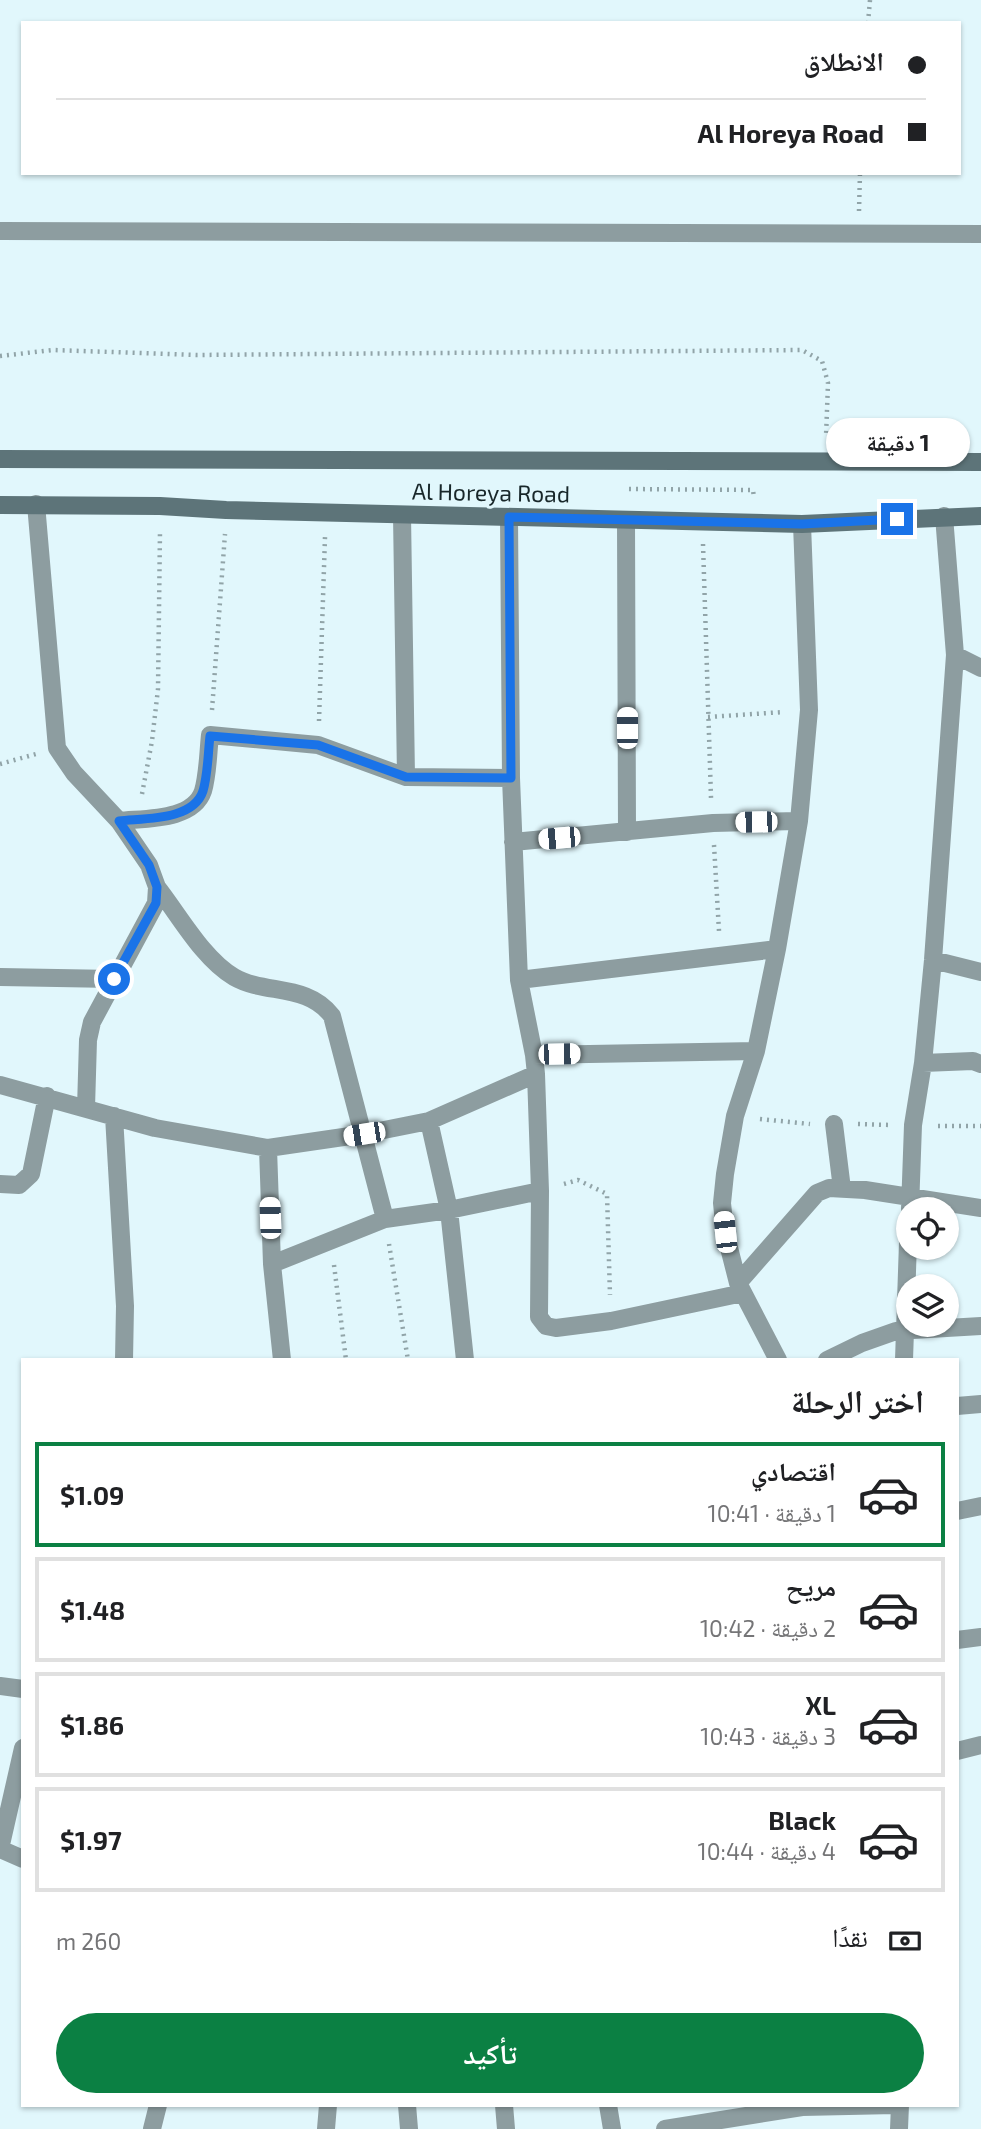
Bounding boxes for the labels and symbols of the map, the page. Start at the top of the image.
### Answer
callout: 1 دقيقة [825,418,969,466]
street label: Al Horeya Road [412,477,570,507]
route end [881,503,913,535]
car [617,707,638,749]
car [735,811,778,833]
car [538,826,581,850]
route start [98,963,130,995]
car [538,1043,581,1065]
car [342,1120,387,1148]
car [259,1197,282,1239]
car [713,1210,738,1254]

